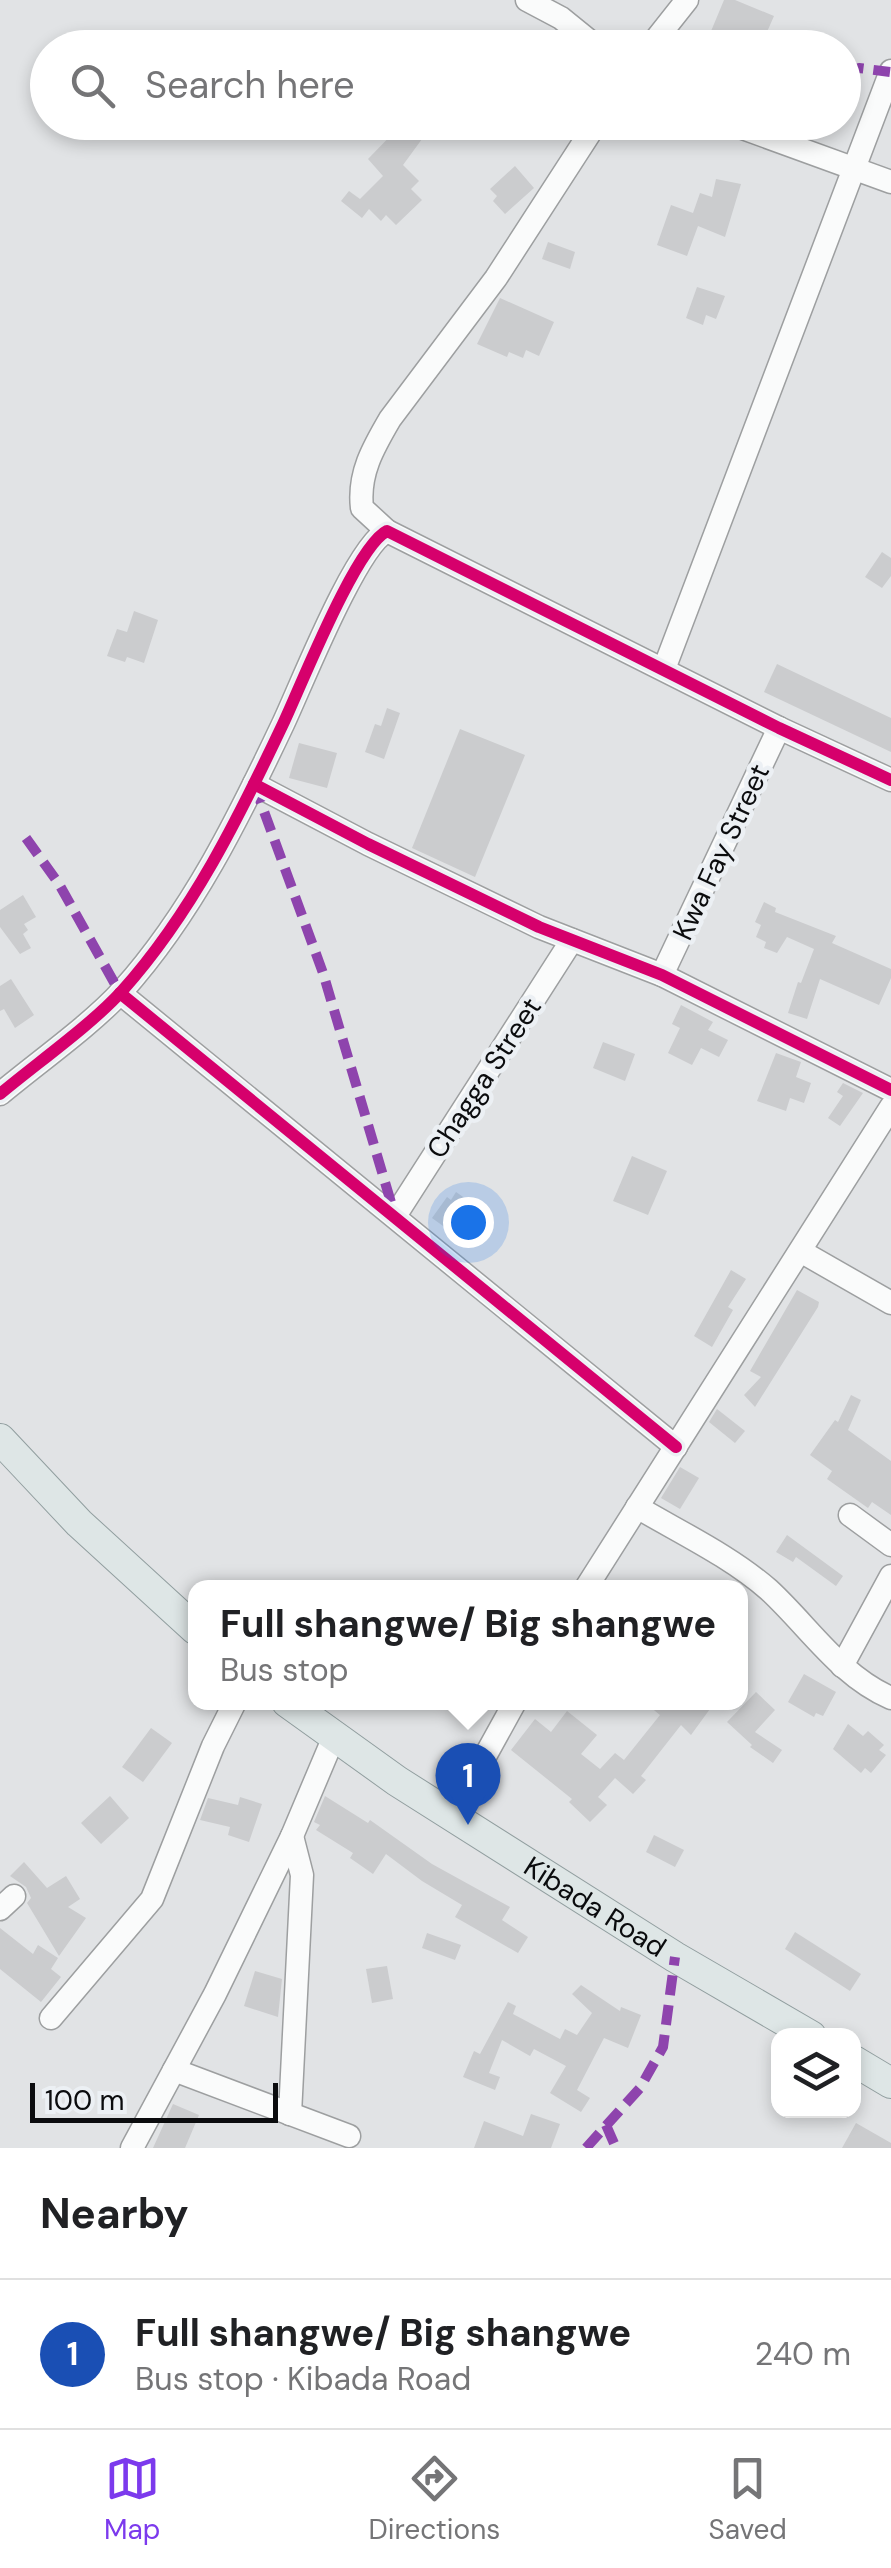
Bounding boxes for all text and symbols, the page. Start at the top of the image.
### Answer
search box [30,30,861,140]
icon: search [65,58,120,113]
text: Search here [145,60,355,110]
street label: Kwa Fay Street [664,758,778,946]
street label: Chagga Street [418,990,550,1166]
your location [443,1197,494,1248]
popup [188,1580,748,1710]
text: Full shangwe/ Big shangwe [220,1599,716,1649]
text: Bus stop [220,1649,349,1691]
pin: 1 [436,1742,500,1825]
street label: Kibada Road [517,1848,673,1965]
map controls [771,2028,861,2118]
button: layers [771,2028,861,2118]
scale bar [30,2078,278,2122]
text: 100 m [45,2082,124,2119]
text: Nearby [40,2186,189,2241]
text: Full shangwe/ Big shangwe [135,2308,631,2358]
text: 1 [67,2333,78,2375]
text: 240 m [755,2333,851,2375]
text: Bus stop · Kibada Road [135,2358,471,2400]
tab: Map [104,2451,160,2548]
tab: Directions [369,2451,500,2548]
tab: Saved [708,2451,787,2548]

